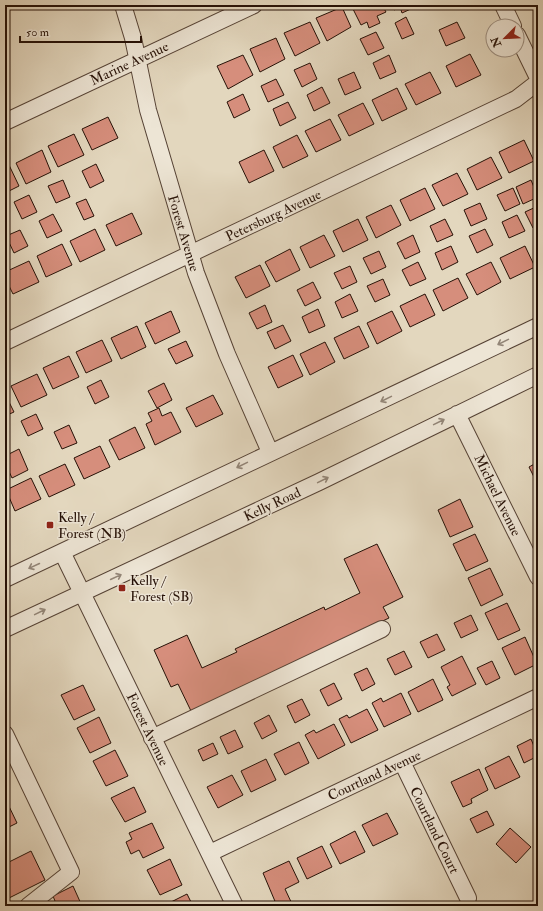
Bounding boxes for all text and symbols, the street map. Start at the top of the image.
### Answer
scale bar [20,18,141,44]
north arrow [485,18,525,58]
text: 50 m [26,25,50,40]
text: N [488,34,505,50]
street label: Marine Avenue [87,38,171,89]
street label: Petersburg Avenue [223,186,324,245]
street label: Forest Avenue [164,193,203,274]
one-way arrow [497,339,509,346]
one-way arrow [380,396,392,403]
one-way arrow [433,418,445,425]
street label: Michael Avenue [470,452,525,539]
one-way arrow [237,462,249,469]
one-way arrow [317,476,329,483]
street label: Kelly Road [241,484,304,526]
place label: Kelly / Forest (NB) [58,509,126,542]
marker: Kelly / Forest (NB) [45,520,55,530]
one-way arrow [28,562,40,570]
place label: Kelly / Forest (SB) [130,572,193,605]
one-way arrow [110,573,122,580]
marker: Kelly / Forest (SB) [117,583,127,593]
one-way arrow [34,608,46,615]
street label: Forest Avenue [123,690,173,769]
street label: Courtland Avenue [325,746,424,804]
street label: Courtland Court [406,784,463,877]

